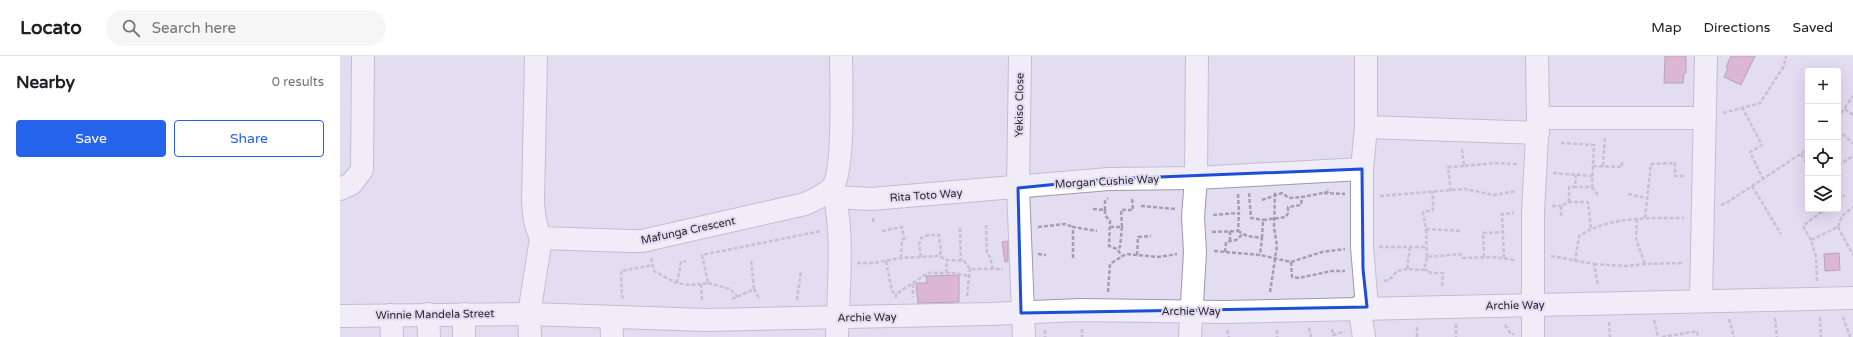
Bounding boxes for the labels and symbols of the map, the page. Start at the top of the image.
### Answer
street label: Yekiso Close [1012,73,1027,137]
street label: Morgan Cushie Way [1054,172,1160,191]
street label: Rita Toto Way [889,186,963,205]
street label: Mafunga Crescent [640,214,736,247]
street label: Archie Way [1485,298,1545,313]
street label: Archie Way [1161,305,1221,318]
street label: Winnie Mandela Street [375,307,495,322]
street label: Archie Way [837,310,897,325]

